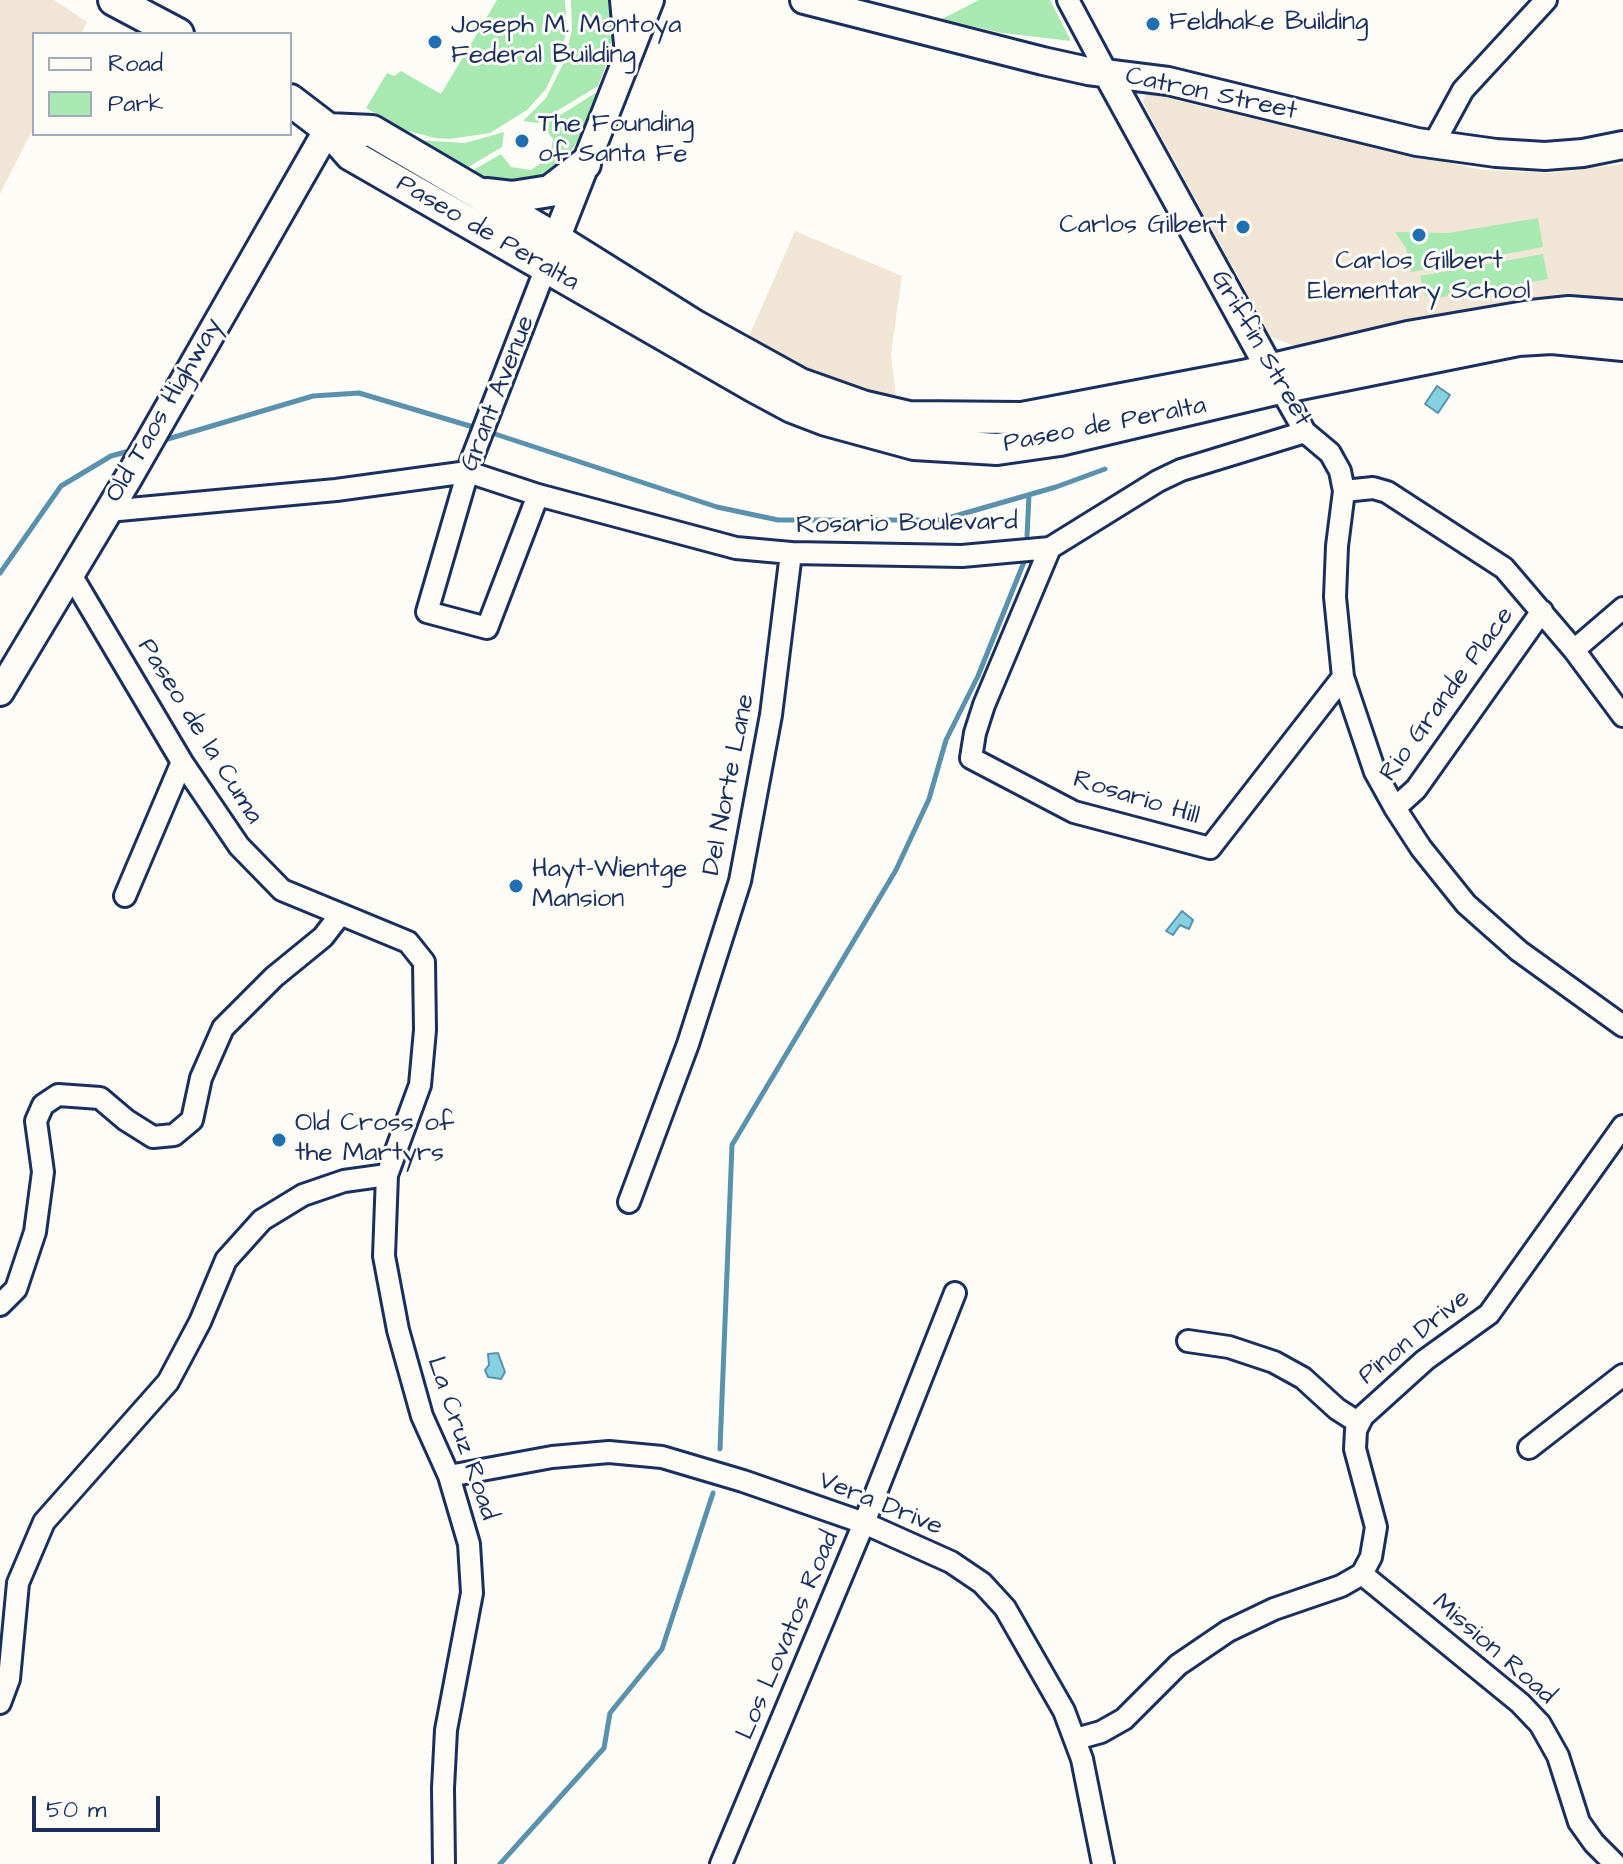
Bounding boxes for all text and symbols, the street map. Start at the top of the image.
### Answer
place label: Feldhake Building [1169,8,1368,40]
place label: Joseph M. Montoya Federal Building [451,11,682,72]
marker: Feldhake Building [1144,15,1162,33]
legend [32,32,292,136]
marker: Joseph M. Montoya Federal Building [426,33,444,51]
text: Road [108,47,163,81]
street label: Catron Street [1122,62,1300,128]
text: Park [108,87,164,121]
place label: The Founding of Santa Fe [538,110,694,172]
marker: The Founding of Santa Fe [513,132,531,150]
street label: Paseo de Peralta [390,169,584,299]
place label: Carlos Gilbert [1059,211,1227,243]
marker: Carlos Gilbert [1234,218,1252,236]
marker: Carlos Gilbert Elementary School [1410,226,1428,244]
place label: Carlos Gilbert Elementary School [1308,247,1530,308]
street label: Griffin Street [1203,266,1317,432]
street label: Grant Avenue [455,312,543,476]
street label: Old Taos Highway [100,313,230,509]
street label: Paseo de Peralta [1001,391,1209,461]
street label: Rosario Boulevard [796,507,1018,543]
street label: Rio Grande Place [1374,602,1522,788]
street label: Paseo de la Cuma [129,634,269,830]
street label: Del Norte Lane [697,692,763,878]
street label: Rosario Hill [1069,765,1203,833]
place label: Hayt-Wientge Mansion [532,855,687,916]
marker: Hayt-Wientge Mansion [507,877,525,895]
place label: Old Cross of the Martyrs [295,1109,454,1170]
marker: Old Cross of the Martyrs [270,1131,288,1149]
street label: Pinon Drive [1353,1284,1477,1392]
street label: La Cruz Road [418,1353,504,1525]
street label: Vera Drive [813,1466,947,1544]
street label: Los Lovatos Road [731,1527,847,1745]
street label: Mission Road [1425,1588,1561,1712]
scale bar [36,1780,164,1830]
text: 50 m [46,1793,106,1827]

